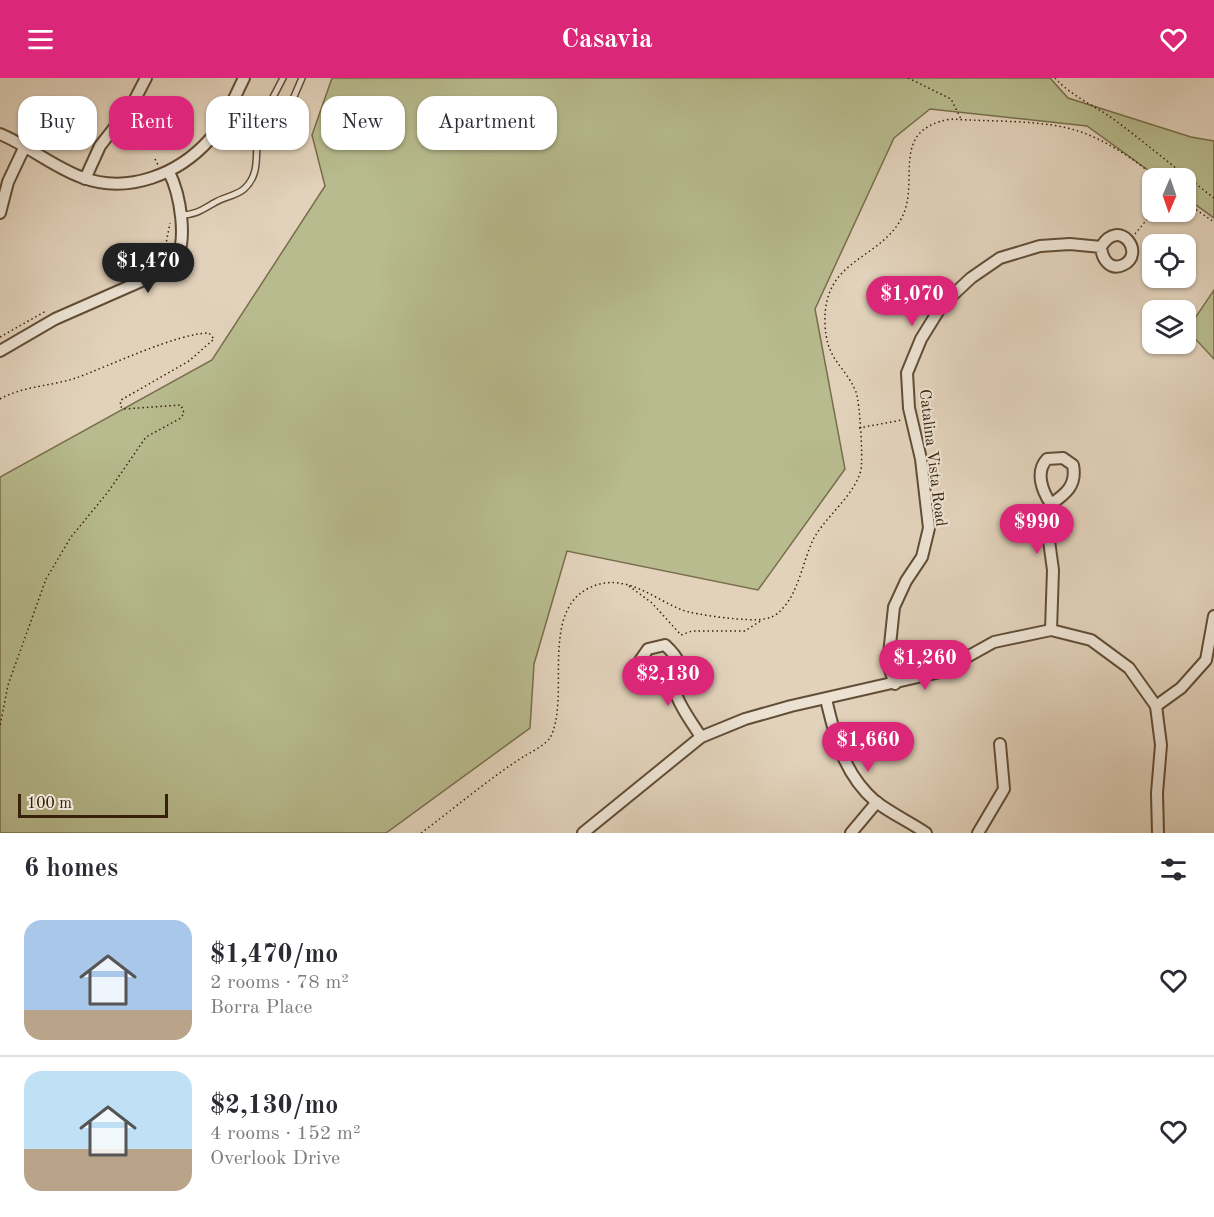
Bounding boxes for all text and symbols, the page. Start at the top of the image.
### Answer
icon: menu [24,23,57,56]
icon: heart [1157,23,1190,56]
text: Casavia [561,26,653,53]
chip: Buy [18,96,97,150]
chip: Rent [109,96,194,150]
chip: Filters [206,96,309,150]
chip: New [321,96,405,150]
chip: Apartment [417,96,557,150]
north arrow [1142,168,1196,222]
map controls [1142,168,1196,354]
button: locate [1142,234,1196,288]
pin: $1,470 [99,243,197,294]
text: $1,470 [116,252,180,272]
pin: $1,070 [863,276,961,327]
text: $1,070 [880,285,944,305]
button: layers [1142,300,1196,354]
street label: Catalina Vista Road [916,388,948,528]
pin: $990 [1001,504,1073,555]
text: $990 [1014,513,1060,533]
pin: $1,260 [876,640,974,691]
text: $1,260 [893,649,957,669]
pin: $2,130 [619,656,717,707]
text: $2,130 [636,665,700,685]
pin: $1,660 [819,722,917,773]
text: $1,660 [836,731,900,751]
scale bar [18,791,168,818]
text: 100 m [27,796,72,812]
icon: filters [1157,853,1190,886]
text: 6 homes [24,856,118,882]
text: $1,470/mo [210,942,338,968]
icon: home [72,944,144,1016]
icon: heart [1157,964,1190,997]
text: 2 rooms · 78 m² [210,973,349,993]
text: Borra Place [210,998,312,1018]
text: $2,130/mo [210,1093,338,1119]
icon: home [72,1095,144,1167]
icon: heart [1157,1115,1190,1148]
text: 4 rooms · 152 m² [210,1124,360,1144]
text: Overlook Drive [210,1149,340,1169]

